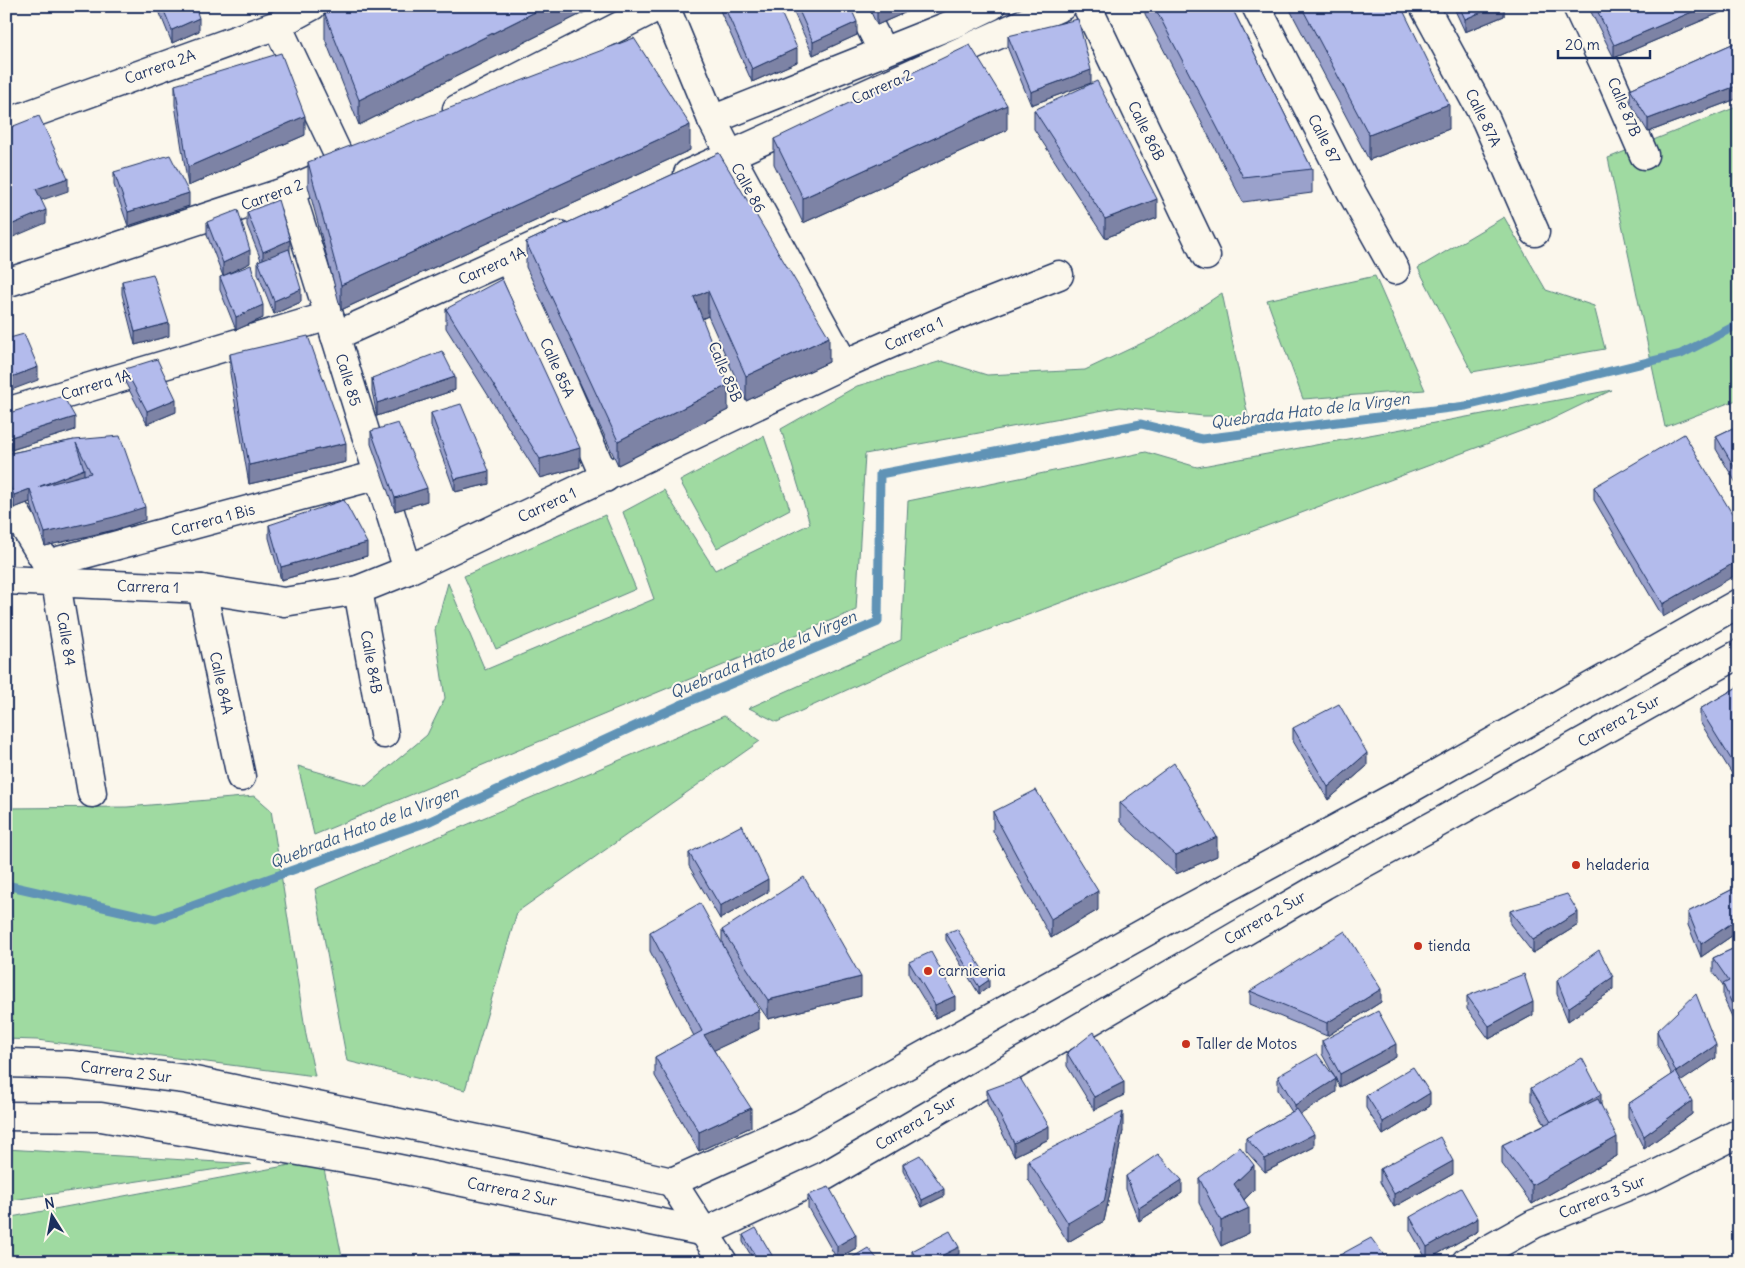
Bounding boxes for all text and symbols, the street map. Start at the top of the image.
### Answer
scale bar [1558,28,1650,60]
text: 20 m [1565,35,1600,54]
street label: Carrera 2A [122,45,198,88]
street label: Carrera 2 [848,65,915,108]
street label: Calle 87B [1604,74,1645,139]
street label: Calle 87A [1461,86,1506,150]
street label: Calle 86B [1124,98,1169,164]
street label: Calle 87 [1304,111,1345,167]
street label: Calle 86 [727,160,770,216]
street label: Carrera 2 [238,175,305,214]
street label: Carrera 1A [455,242,529,289]
street label: Carrera 1 [881,312,946,355]
street label: Calle 85A [536,335,579,401]
street label: Calle 85B [704,339,747,405]
street label: Calle 85 [332,351,365,408]
street label: Carrera 1A [59,365,133,404]
water label: Quebrada Hato de la Virgen [1209,388,1411,432]
street label: Carrera 1 [515,483,579,526]
street label: Carrera 1 Bis [169,499,257,540]
street label: Carrera 1 [117,576,179,597]
water label: Quebrada Hato de la Virgen [667,605,860,702]
street label: Calle 84 [53,611,80,667]
street label: Calle 84B [357,629,386,695]
street label: Calle 84A [206,650,237,716]
street label: Carrera 2 Sur [1574,690,1663,751]
water label: Quebrada Hato de la Virgen [267,781,462,872]
place label: heladeria [1586,855,1650,874]
marker: heladeria [1570,859,1582,871]
street label: Carrera 2 Sur [1220,887,1309,949]
place label: tienda [1428,936,1471,955]
marker: tienda [1412,940,1424,952]
place label: carniceria [938,961,1006,980]
marker: carniceria [922,965,934,977]
place label: Taller de Motos [1196,1034,1297,1053]
marker: Taller de Motos [1180,1038,1192,1050]
street label: Carrera 2 Sur [80,1057,173,1086]
street label: Carrera 2 Sur [872,1091,960,1154]
street label: Carrera 3 Sur [1556,1171,1648,1223]
street label: Carrera 2 Sur [465,1173,559,1210]
north arrow [28,1190,78,1240]
text: N [43,1193,56,1213]

